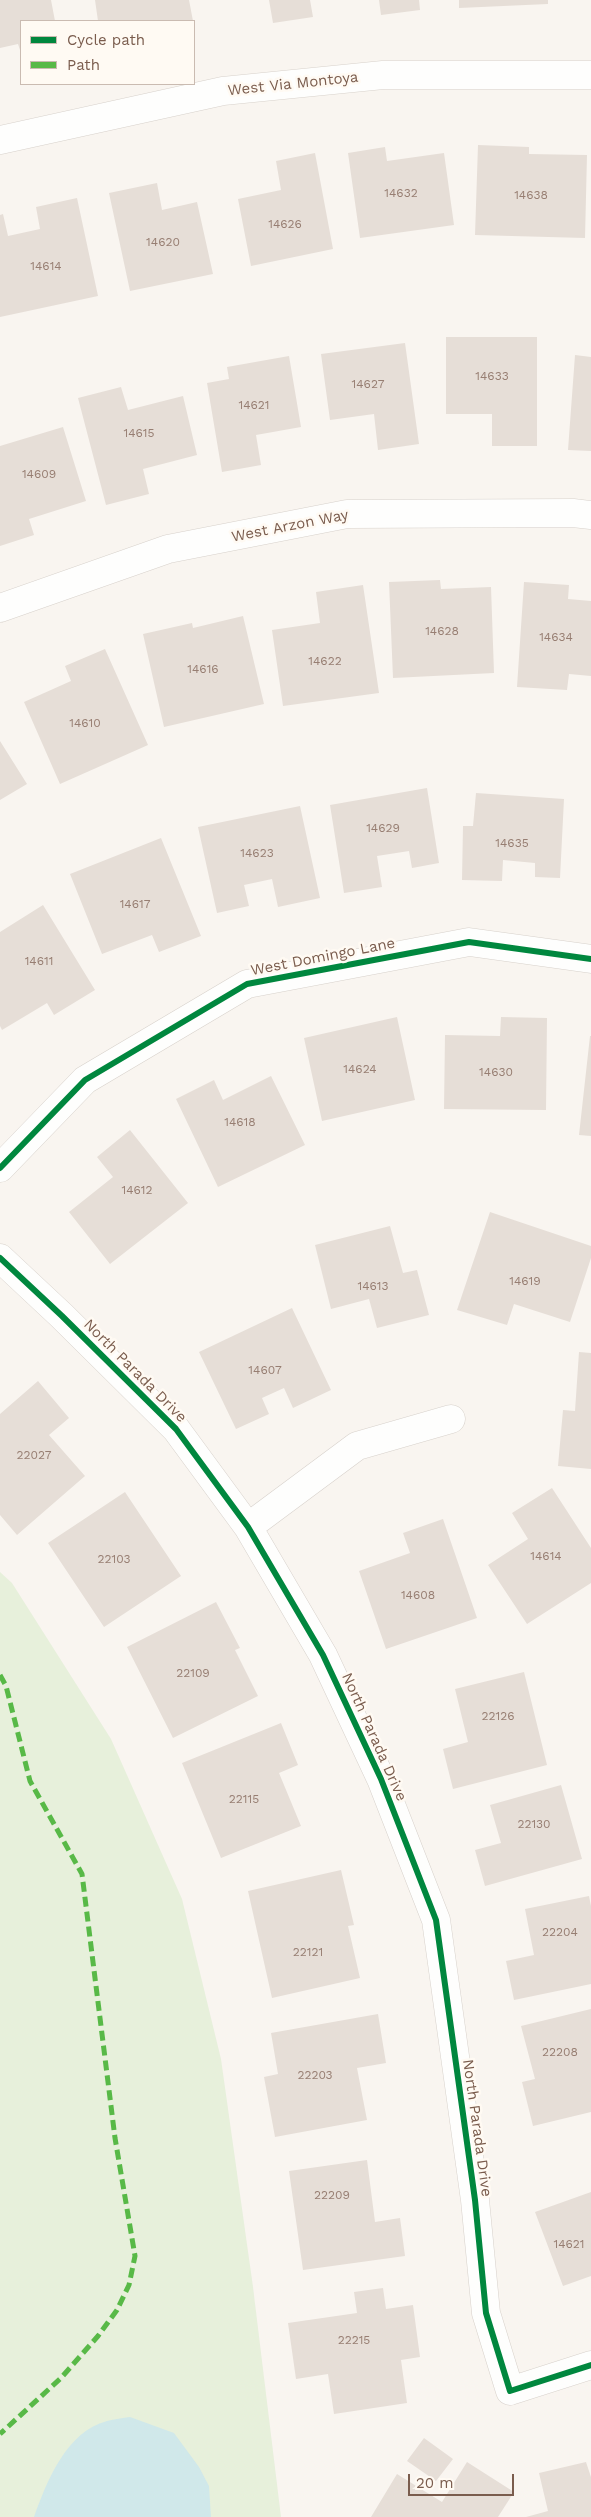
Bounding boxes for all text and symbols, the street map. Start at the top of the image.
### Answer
legend [20,20,195,85]
text: Cycle path [67,31,145,49]
text: Path [67,56,100,74]
street label: West Via Montoya [227,68,359,100]
house number: 14632 [384,186,418,200]
house number: 14638 [514,188,548,202]
house number: 14626 [268,217,302,231]
house number: 14620 [146,235,180,249]
house number: 14614 [30,259,62,273]
house number: 14633 [475,369,509,383]
house number: 14627 [352,377,384,391]
house number: 14621 [239,398,269,412]
house number: 14615 [124,426,154,440]
house number: 14609 [22,467,56,481]
street label: West Arzon Way [230,506,350,546]
house number: 14628 [425,624,459,638]
house number: 14634 [539,630,573,644]
house number: 14622 [308,654,342,668]
house number: 14616 [187,662,219,676]
house number: 14610 [69,716,101,730]
house number: 14629 [366,821,400,835]
house number: 14635 [495,836,529,850]
house number: 14623 [240,846,274,860]
house number: 14617 [120,897,150,911]
street label: West Domingo Lane [249,934,397,980]
house number: 14611 [25,954,53,968]
house number: 14624 [343,1062,377,1076]
house number: 14630 [479,1065,513,1079]
house number: 14618 [224,1115,256,1129]
house number: 14612 [122,1183,152,1197]
house number: 14619 [509,1274,541,1288]
house number: 14613 [358,1279,388,1293]
street label: North Parada Drive [80,1316,190,1426]
house number: 14607 [248,1363,282,1377]
house number: 22027 [17,1448,51,1462]
house number: 14614 [530,1549,562,1563]
house number: 22103 [98,1552,130,1566]
house number: 14608 [401,1588,435,1602]
house number: 22109 [176,1666,210,1680]
street label: North Parada Drive [338,1670,410,1804]
house number: 22126 [482,1709,514,1723]
house number: 22115 [229,1792,259,1806]
house number: 22130 [517,1817,551,1831]
house number: 22204 [542,1925,578,1939]
house number: 22121 [293,1945,323,1959]
house number: 22208 [542,2045,578,2059]
street label: North Parada Drive [458,2058,496,2198]
house number: 22203 [297,2068,333,2082]
house number: 22209 [314,2188,350,2202]
house number: 14621 [554,2237,584,2251]
house number: 22215 [338,2333,370,2347]
scale bar [411,2464,517,2496]
text: 20 m [416,2474,454,2492]

